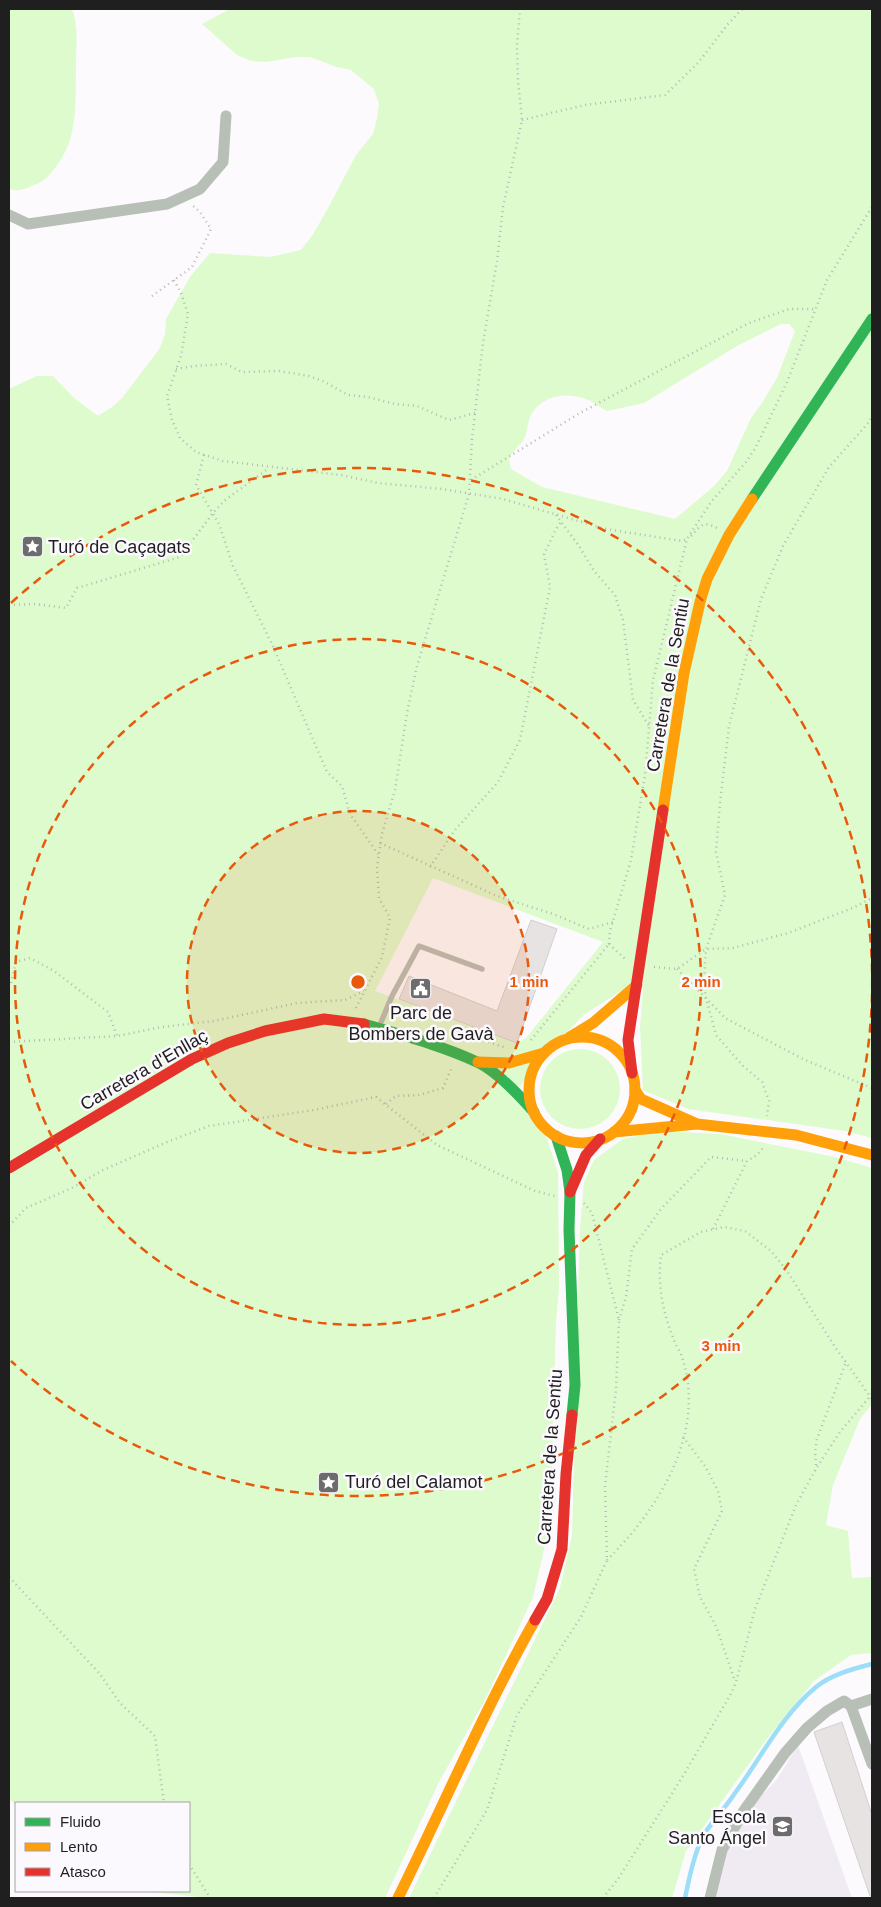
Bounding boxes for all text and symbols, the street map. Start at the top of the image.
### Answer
place icon: Turó de Caçagats [20,535,44,559]
place label: Turó de Caçagats [48,537,190,557]
street label: Carretera de la Sentiu [643,597,693,773]
centre of rings [349,973,367,991]
text: 1 min [509,973,549,990]
text: 2 min [681,973,721,990]
public building icon: Parc de Bombers de Gavà [409,976,433,1000]
place label: Parc de Bombers de Gavà [348,1003,495,1044]
street label: Carretera d'Enllaç [77,1025,211,1115]
text: 3 min [701,1337,741,1354]
street label: Carretera de la Sentiu [534,1368,566,1546]
place icon: Turó del Calamot [317,1470,341,1494]
place label: Turó del Calamot [345,1472,482,1492]
legend [15,1802,190,1892]
place label: Escola Santo Ángel [668,1807,767,1848]
text: Fluido [60,1813,101,1830]
school or university icon: Escola Santo Ángel [770,1815,794,1839]
text: Lento [60,1838,98,1855]
text: Atasco [60,1863,106,1880]

